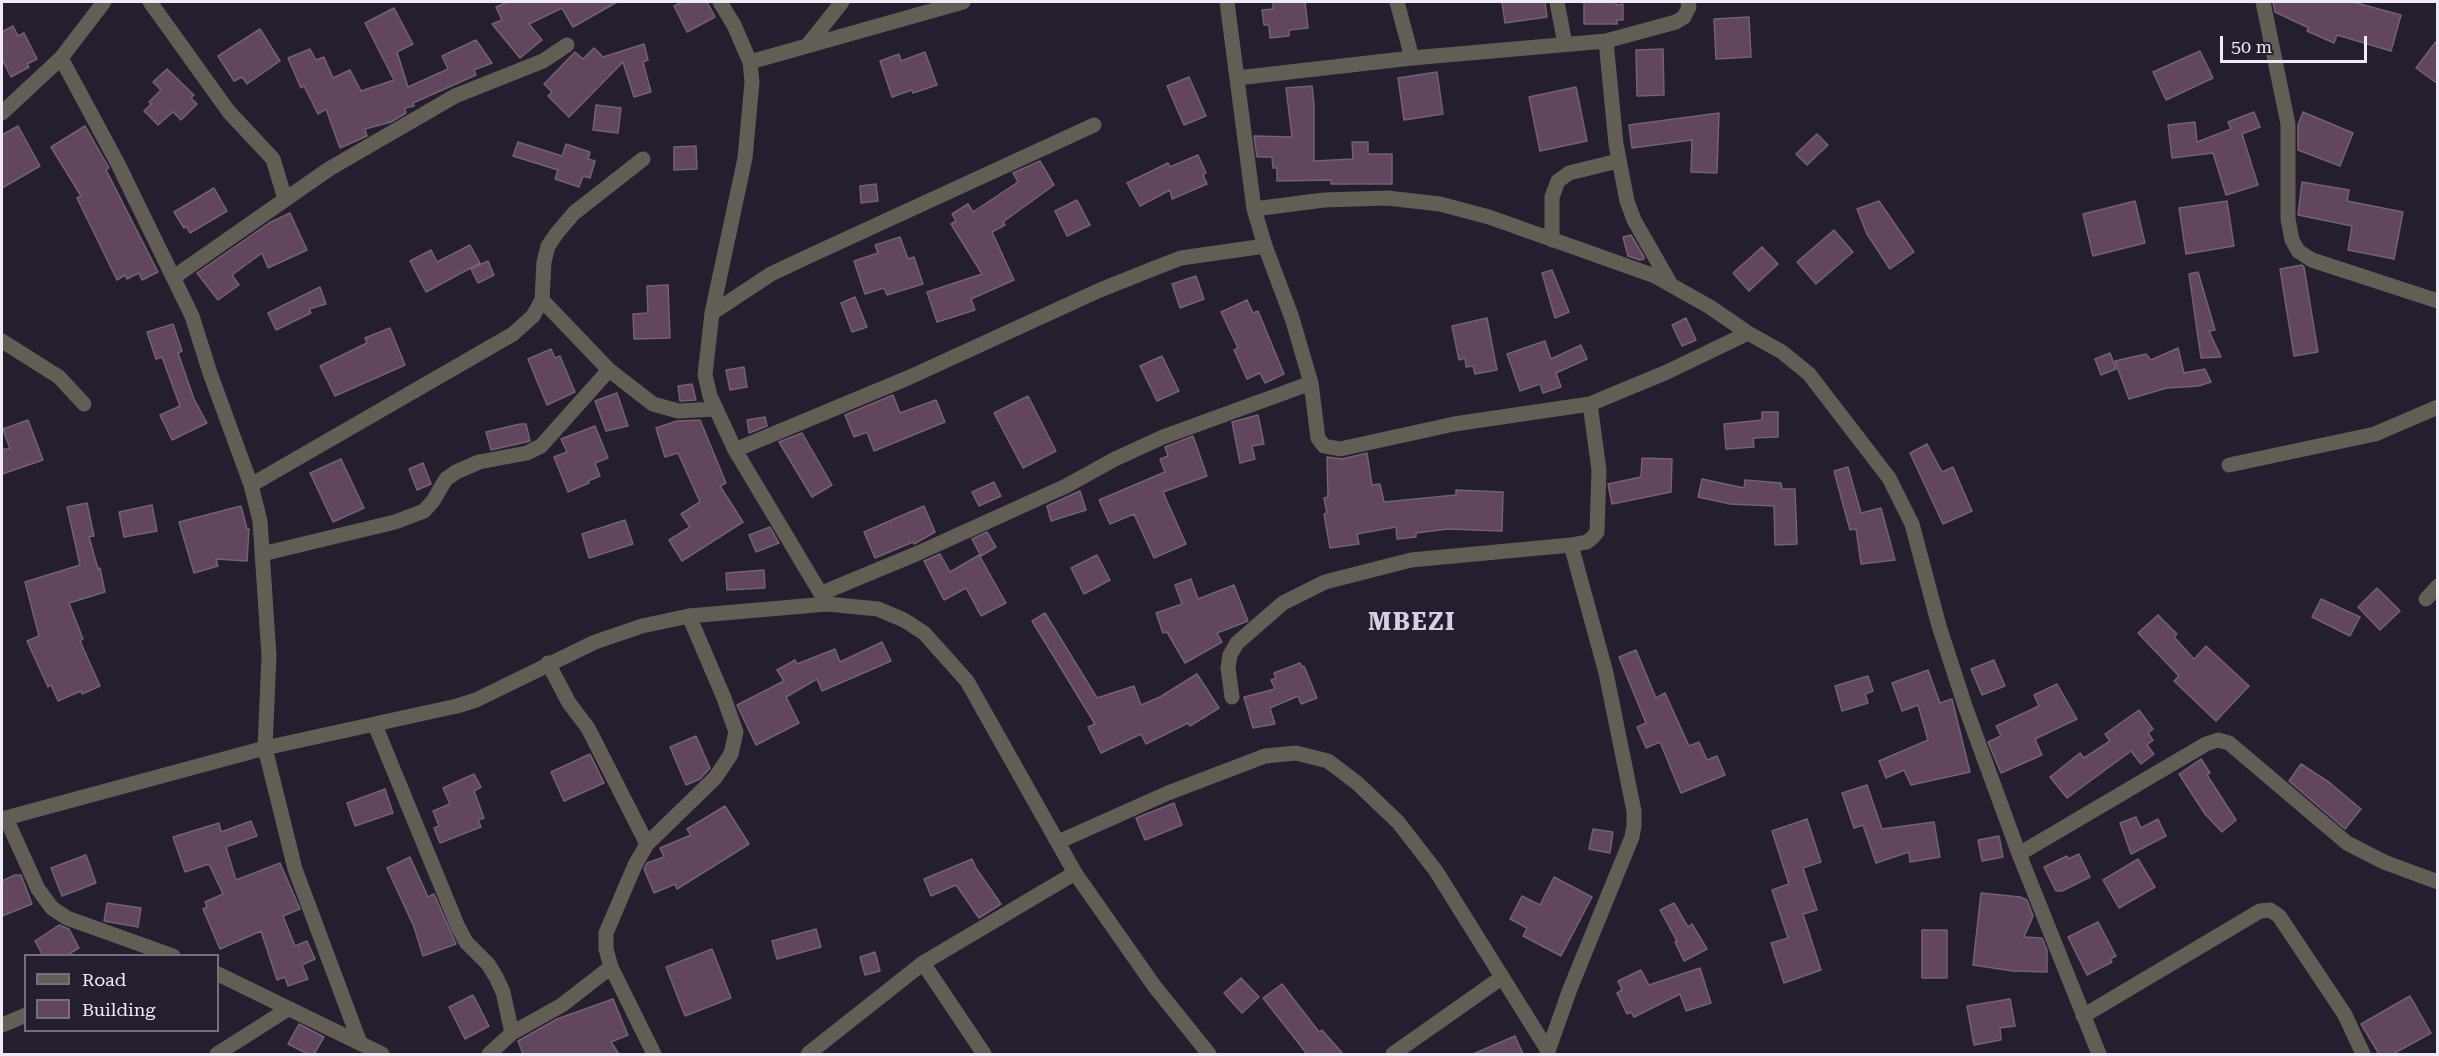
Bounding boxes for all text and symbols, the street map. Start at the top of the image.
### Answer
scale bar [2223,24,2370,62]
text: 50 m [2231,36,2272,57]
district label: MBEZI [1368,609,1456,637]
legend [24,954,219,1032]
text: Road [82,969,126,990]
text: Building [82,999,156,1020]

